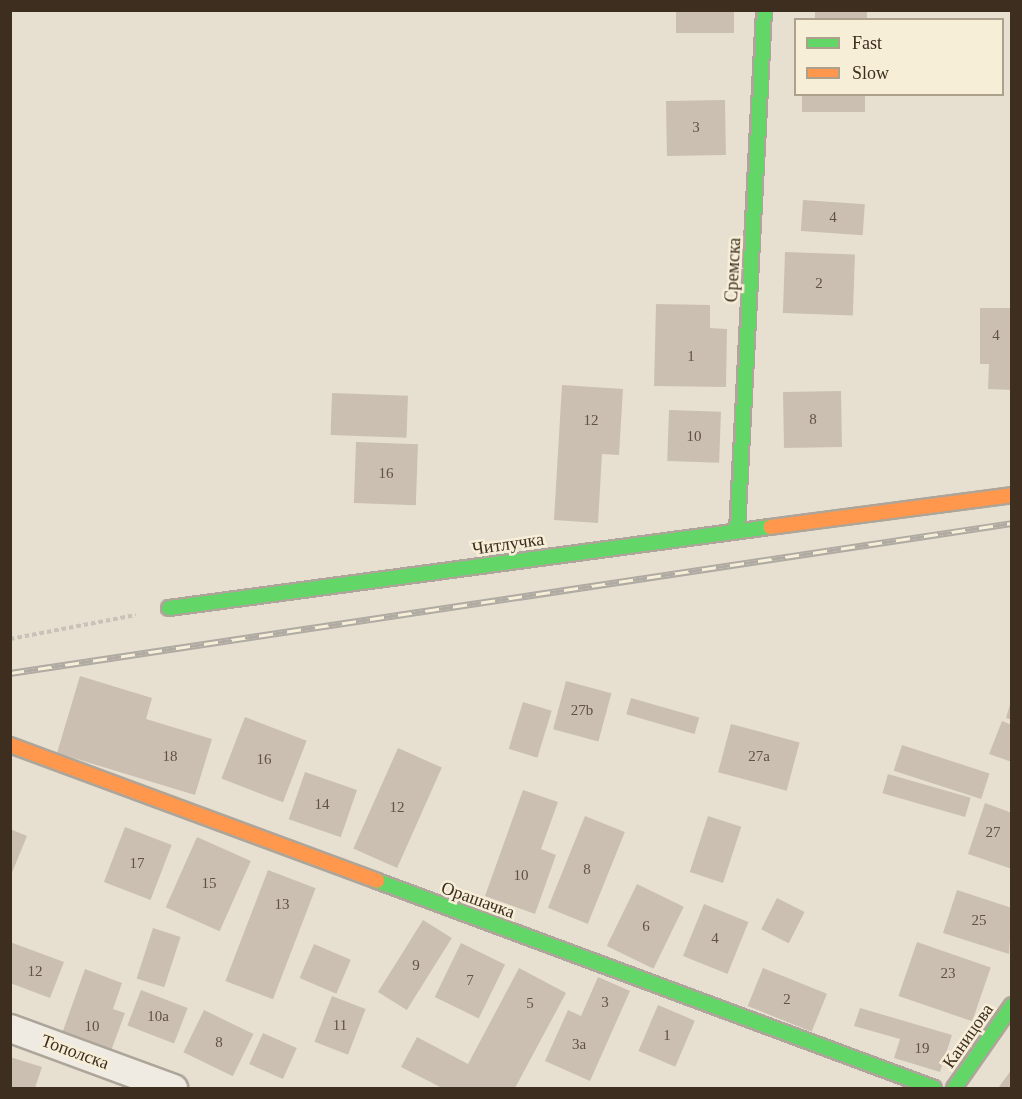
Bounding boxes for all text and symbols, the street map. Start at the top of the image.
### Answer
legend [794,18,1004,96]
text: Fast [852,33,882,53]
text: Slow [852,63,889,83]
house number: 3 [692,119,700,137]
house number: 4 [829,209,837,227]
street label: Сремска [721,237,745,303]
house number: 2 [815,275,823,293]
house number: 4 [992,327,1000,345]
house number: 1 [687,348,695,366]
house number: 8 [809,411,817,429]
house number: 12 [584,412,598,430]
house number: 10 [686,428,702,446]
house number: 16 [378,465,394,483]
street label: Читлучка [471,528,545,560]
house number: 27b [571,702,593,720]
house number: 18 [162,748,178,766]
house number: 27a [748,748,770,766]
house number: 16 [256,751,272,769]
house number: 14 [314,796,330,814]
house number: 12 [390,799,404,817]
house number: 27 [986,824,1000,842]
house number: 17 [130,855,144,873]
house number: 8 [583,861,591,879]
house number: 10 [514,867,528,885]
house number: 15 [202,875,216,893]
street label: Орашачка [438,877,518,923]
house number: 13 [274,896,290,914]
house number: 25 [972,912,986,930]
house number: 6 [642,918,650,936]
house number: 4 [711,930,719,948]
house number: 9 [412,957,420,975]
house number: 12 [28,963,42,981]
house number: 23 [940,965,956,983]
house number: 7 [466,972,474,990]
house number: 2 [783,991,791,1009]
house number: 3 [601,994,609,1012]
house number: 5 [526,995,534,1013]
street label: Каницова [938,1000,998,1072]
house number: 10a [147,1008,169,1026]
house number: 11 [333,1017,347,1035]
house number: 10 [84,1018,100,1036]
house number: 1 [663,1027,671,1045]
street label: Тополска [38,1030,112,1074]
house number: 8 [215,1034,223,1052]
house number: 3a [572,1036,586,1054]
house number: 19 [914,1040,930,1058]

